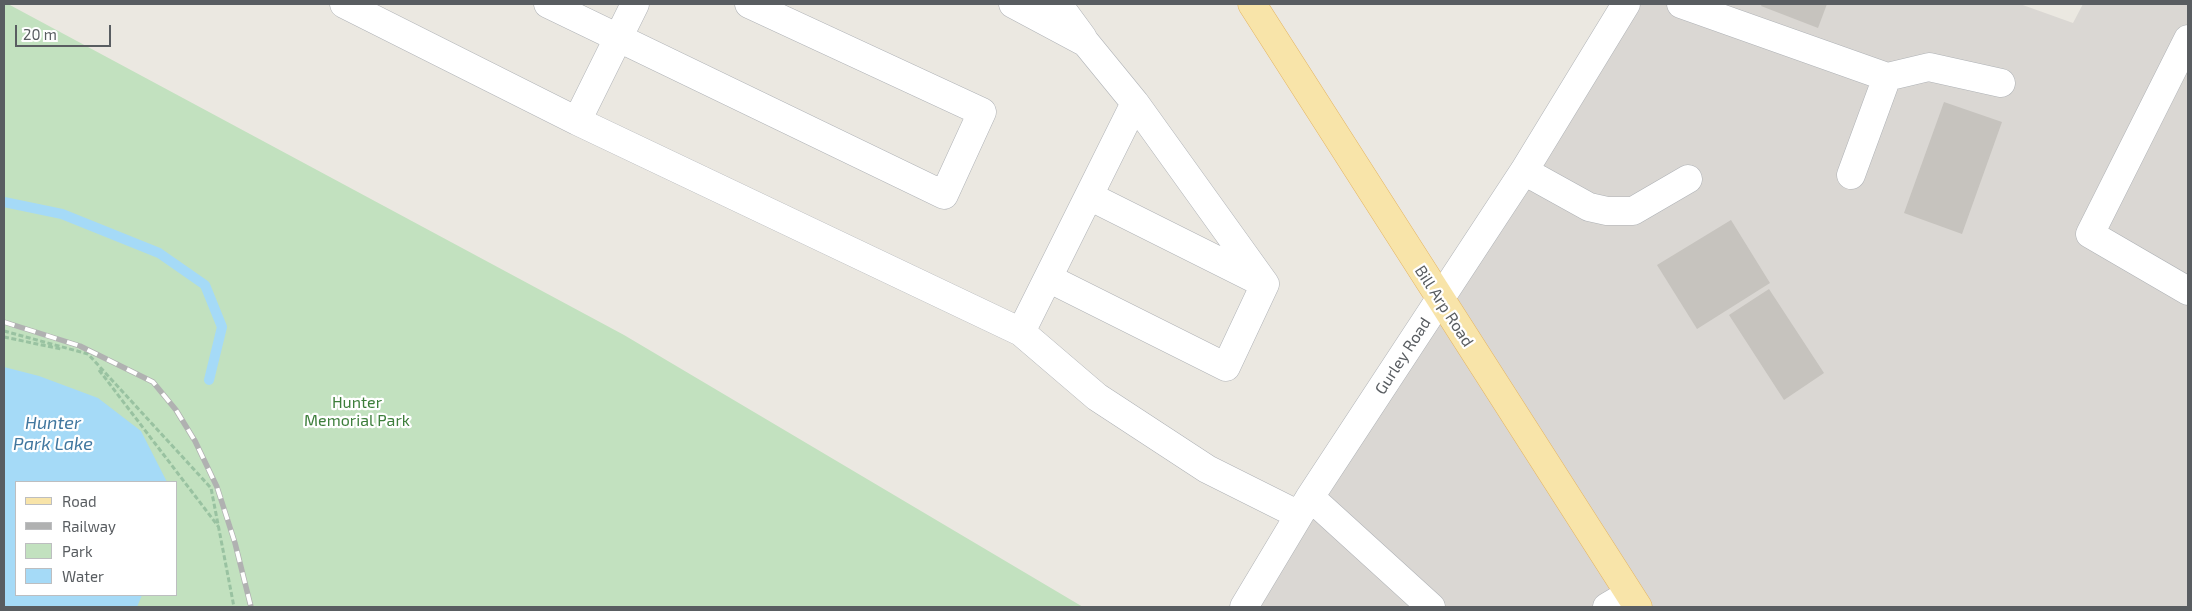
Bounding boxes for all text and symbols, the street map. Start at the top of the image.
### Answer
scale bar [18,15,114,47]
text: 20 m [23,25,57,43]
street label: Bill Arp Road [1411,262,1477,350]
street label: Gurley Road [1371,314,1435,398]
park label: Hunter Memorial Park [304,393,410,431]
water label: Hunter Park Lake [13,412,93,454]
legend [15,481,178,596]
text: Road [62,492,97,510]
text: Railway [62,517,116,535]
text: Park [62,542,93,560]
text: Water [62,567,104,585]

